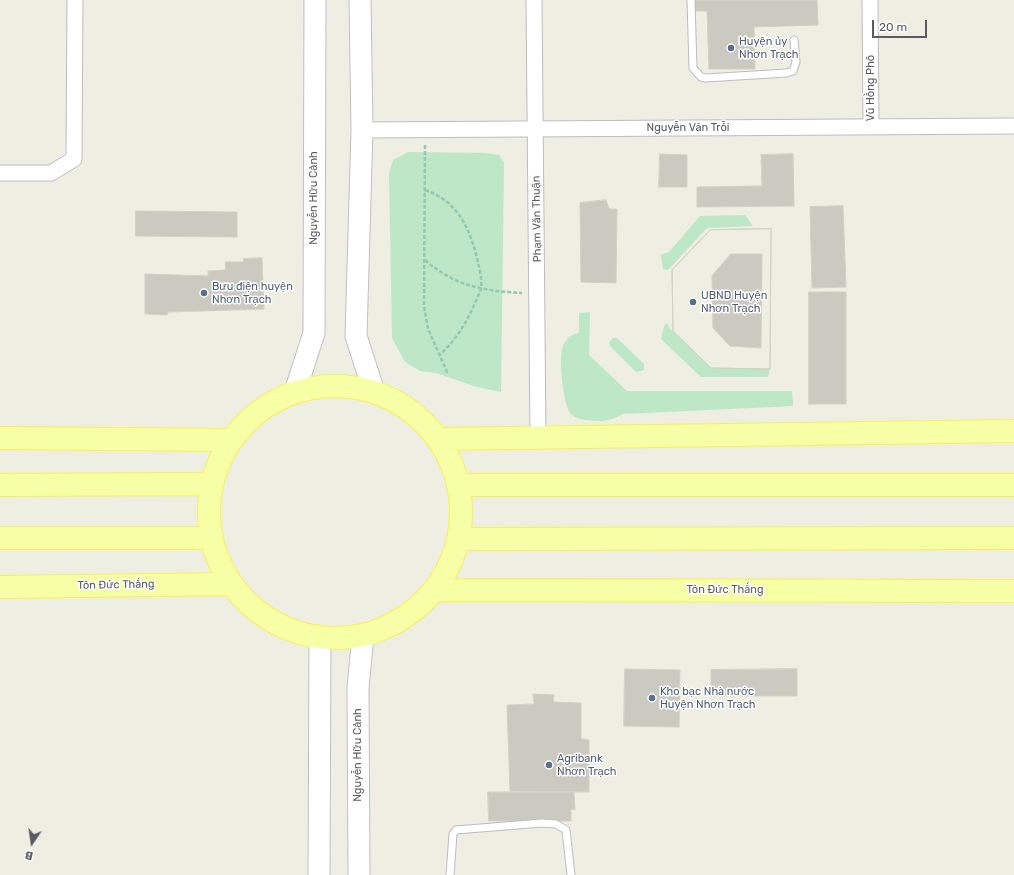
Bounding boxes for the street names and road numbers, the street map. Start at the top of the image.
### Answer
street label: Vũ Hồng Phô [864,55,878,121]
street label: Nguyễn Văn Trỗi [647,121,729,135]
street label: Nguyễn Hữu Cảnh [307,151,321,245]
street label: Phạm Văn Thuận [530,176,544,262]
street label: Tôn Đức Thắng [77,578,155,592]
street label: Tôn Đức Thắng [687,583,763,597]
street label: Nguyễn Hữu Cảnh [351,708,365,802]

